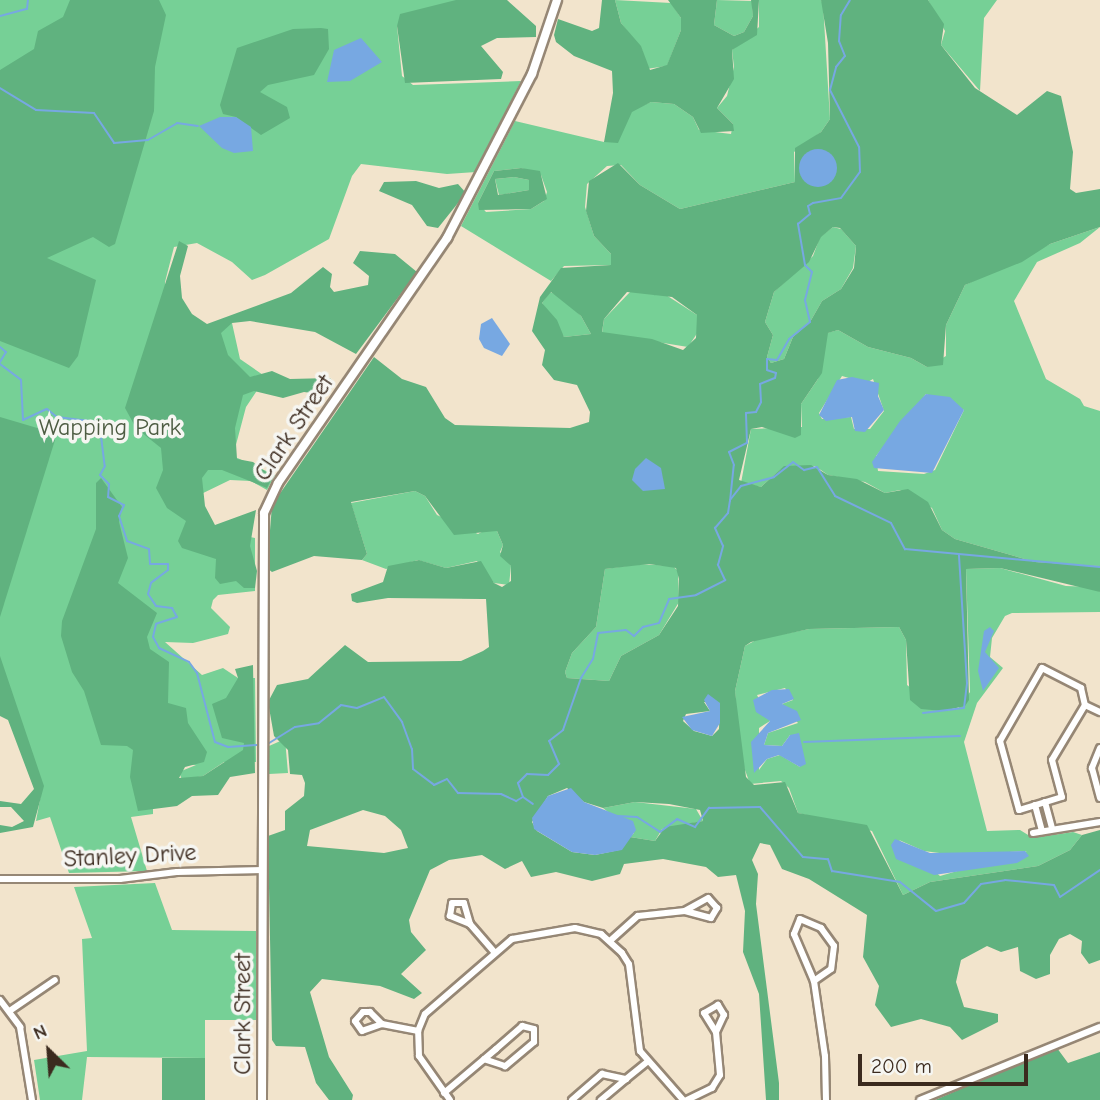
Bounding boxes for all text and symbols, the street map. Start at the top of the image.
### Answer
street label: Clark Street [248,370,340,486]
park label: Wapping Park [39,414,181,442]
street label: Stanley Drive [63,838,197,874]
street label: Clark Street [229,953,257,1075]
north arrow [14,1016,84,1086]
text: N [30,1019,50,1045]
scale bar [862,1040,1032,1084]
text: 200 m [871,1054,932,1078]

